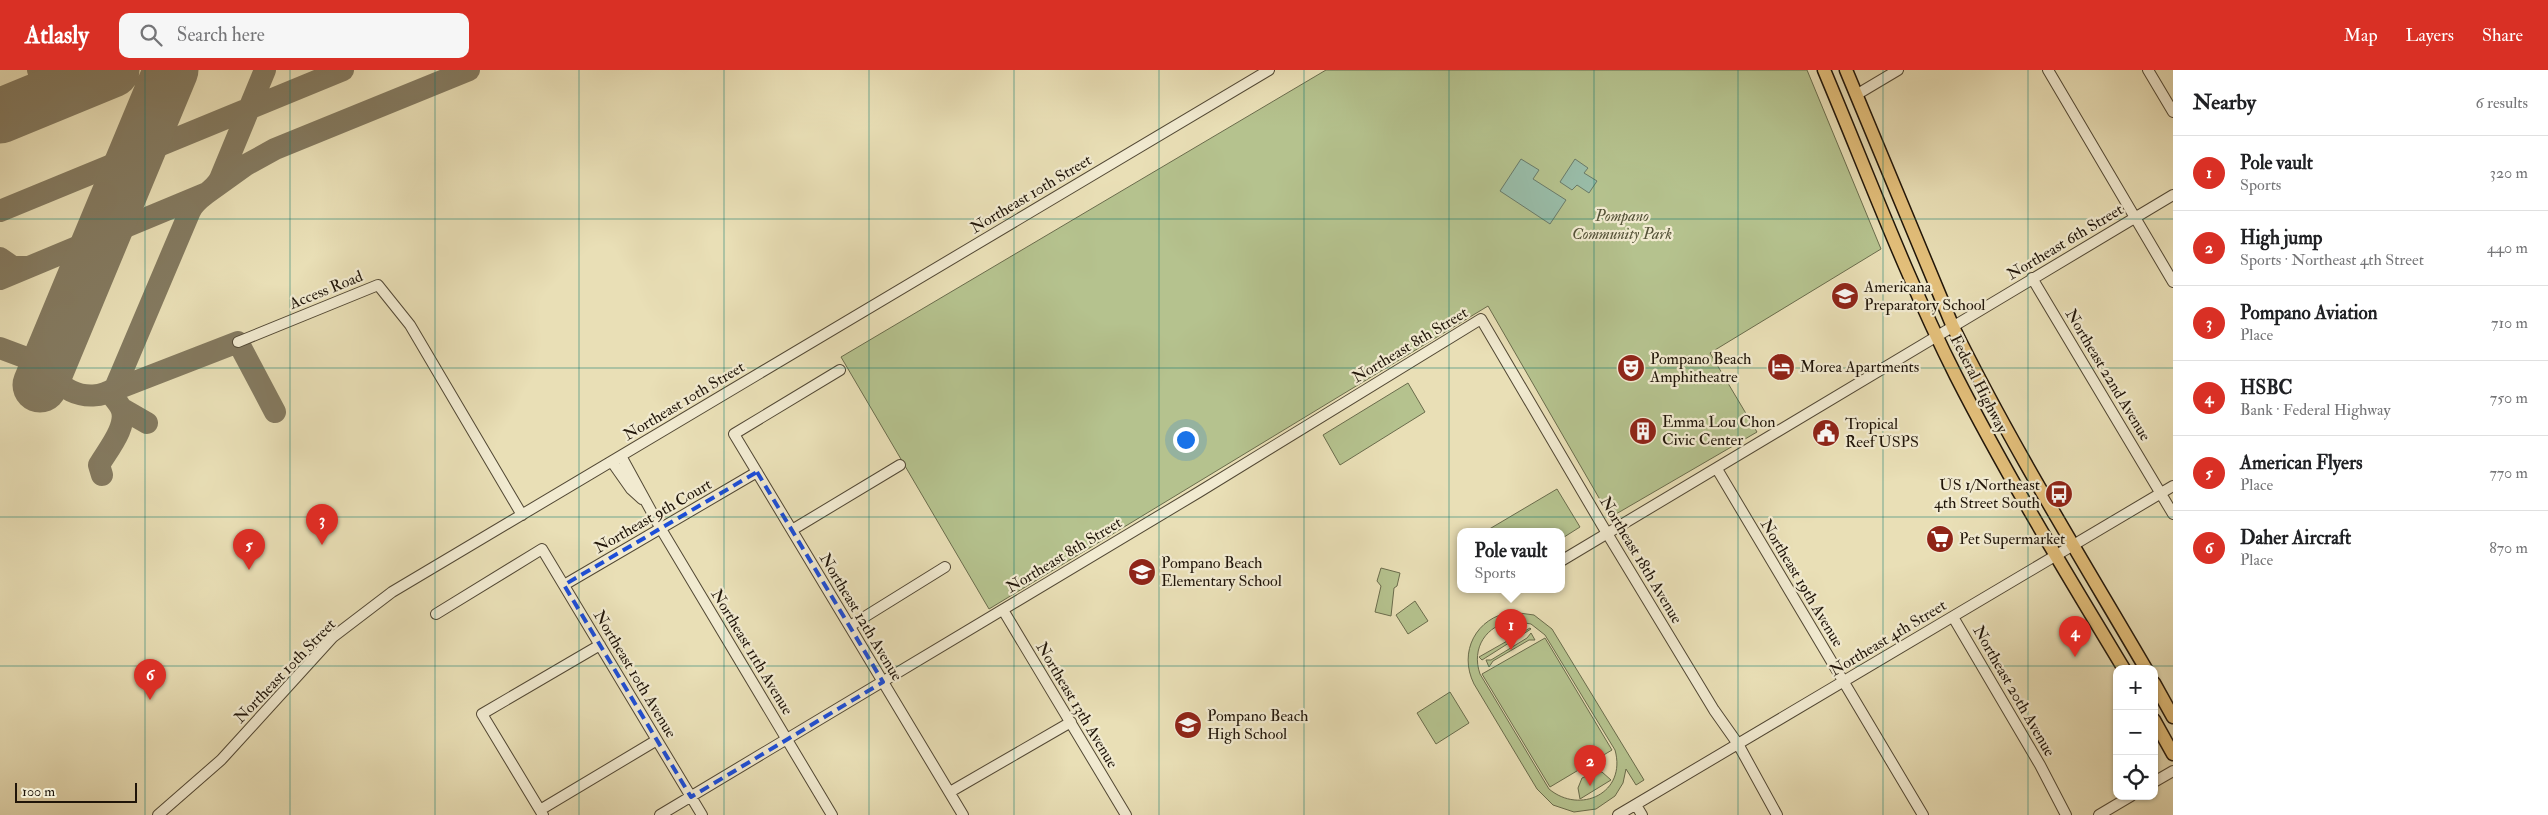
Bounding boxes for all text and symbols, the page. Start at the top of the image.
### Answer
search box [119,13,469,58]
text: Atlasly [25,20,89,51]
icon: search [137,21,165,49]
text: Search here [177,23,265,47]
text: Map [2344,24,2378,47]
text: Layers [2406,24,2454,47]
text: Share [2482,24,2523,47]
text: Nearby [2193,89,2256,116]
text: 6 results [2476,93,2528,113]
street label: Northeast 10th Street [967,150,1095,238]
text: Pole vault [2240,151,2313,175]
text: 1 [2206,163,2212,183]
text: 320 m [2490,163,2528,183]
text: Sports [2240,175,2281,195]
street label: Northeast 6th Street [2003,199,2127,285]
park label: Pompano Community Park [1572,206,1672,244]
text: High jump [2240,226,2322,250]
text: 2 [2205,238,2213,258]
text: 440 m [2487,238,2528,258]
text: Sports · Northeast 4th Street [2240,250,2424,270]
street label: Access Road [285,266,366,314]
place label: Americana Preparatory School [1863,277,1985,316]
school or university icon: Americana Preparatory School [1830,281,1860,311]
text: Pompano Aviation [2240,301,2377,325]
street label: Northeast 8th Street [1348,303,1472,387]
street label: Northeast 22nd Avenue [2061,305,2155,445]
text: 3 [2206,313,2212,333]
text: 710 m [2491,313,2528,333]
text: Place [2240,325,2273,345]
street label: Federal Highway [1946,332,2013,437]
place label: Pompano Beach Amphitheatre [1649,349,1752,388]
hotel icon: Morea Apartments [1766,352,1796,382]
theatre icon: Pompano Beach Amphitheatre [1616,353,1646,383]
street label: Northeast 10th Street [620,357,748,445]
place label: Morea Apartments [1800,357,1919,378]
text: HSBC [2240,376,2293,400]
text: 4 [2205,388,2213,408]
text: 750 m [2490,388,2528,408]
text: Bank · Federal Highway [2240,400,2390,420]
place label: Emma Lou Chon Civic Center [1662,412,1775,450]
place label: Tropical Reef USPS [1845,414,1919,452]
building icon: Emma Lou Chon Civic Center [1628,416,1658,446]
public building icon: Tropical Reef USPS [1811,418,1841,448]
your location [1173,427,1199,453]
text: American Flyers [2240,451,2362,475]
text: 5 [2205,463,2213,483]
text: 770 m [2489,463,2528,483]
street label: Northeast 9th Court [591,474,715,558]
place label: US 1/Northeast 4th Street South [1934,475,2041,513]
text: Place [2240,475,2273,495]
bus stop icon: US 1/Northeast 4th Street South [2044,479,2074,509]
street label: Northeast 18th Avenue [1595,493,1687,628]
pin: 3 [306,504,338,545]
street label: Northeast 8th Street [1002,513,1126,597]
street label: Northeast 19th Avenue [1756,515,1848,651]
supermarket icon: Pet Supermarket [1925,524,1955,554]
text: Daher Aircraft [2240,526,2351,550]
popup [1457,528,1565,593]
pin: 5 [233,529,265,570]
place label: Pet Supermarket [1959,529,2065,550]
text: 6 [2205,538,2213,558]
text: 870 m [2489,538,2528,558]
text: Pole vault [1474,539,1548,563]
street label: Northeast 12th Avenue [815,549,907,685]
text: Place [2240,550,2273,570]
place label: Pompano Beach Elementary School [1161,553,1282,591]
school or university icon: Pompano Beach Elementary School [1127,557,1157,587]
text: Sports [1474,563,1516,583]
street label: Northeast 11th Avenue [707,585,798,719]
street label: Northeast 4th Street [1826,595,1950,681]
street label: Northeast 10th Avenue [589,606,681,742]
pin: 1 [1495,609,1527,650]
street label: Northeast 10th Street [230,614,340,728]
pin: 4 [2059,616,2091,657]
street label: Northeast 20th Avenue [1968,622,2060,760]
street label: Northeast 13th Avenue [1031,638,1123,772]
pin: 6 [134,659,166,700]
map controls [2113,665,2158,800]
button: + [2113,665,2158,710]
place label: Pompano Beach High School [1207,706,1309,744]
school or university icon: Pompano Beach High School [1173,710,1203,740]
button: − [2113,710,2158,755]
pin: 2 [1574,745,1606,786]
button: locate [2113,755,2158,800]
scale bar [15,780,138,803]
text: 100 m [22,783,55,800]

